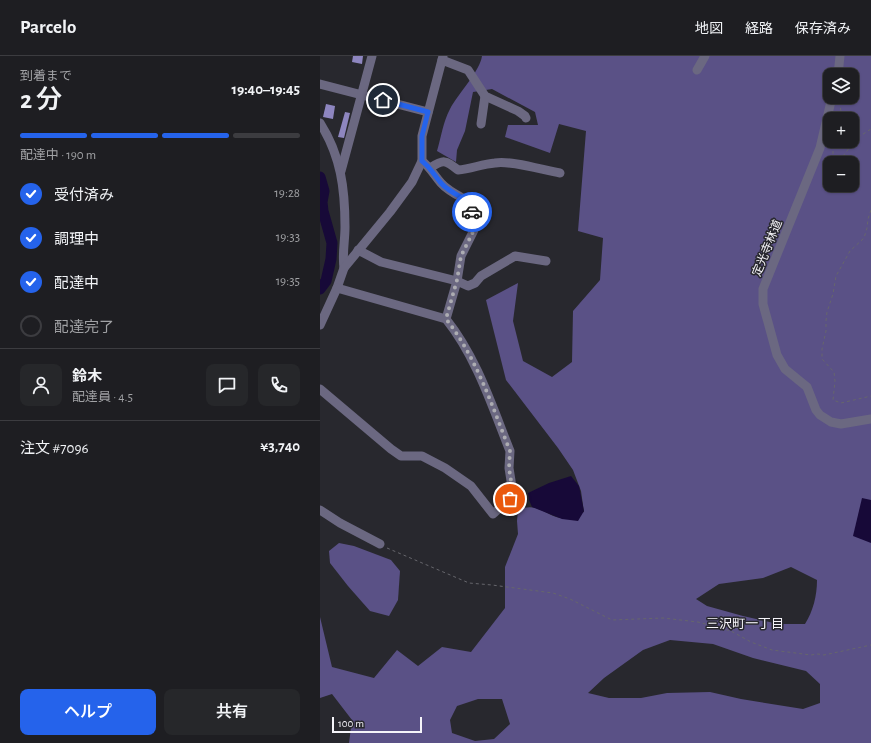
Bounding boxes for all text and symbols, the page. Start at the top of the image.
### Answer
text: Parcelo [20,18,76,37]
text: 地図 [695,22,723,36]
text: 経路 [745,22,773,36]
text: 保存済み [795,22,851,36]
map controls [823,68,859,192]
button: layers [823,68,859,104]
text: 到着まで [20,70,72,83]
text: 19:40–19:45 [232,82,300,97]
pin [366,83,400,117]
text: 2 分 [20,87,62,113]
icon: home [372,89,394,111]
button: + [823,112,859,148]
text: 配達中 · 190 m [20,149,96,162]
button: − [823,156,859,192]
icon: check [20,183,42,205]
text: 19:28 [274,187,300,200]
text: 受付済み [54,188,114,203]
courier [452,192,492,232]
icon: car [461,201,483,223]
street label: 定光寺林道 [749,218,784,278]
icon: check [20,227,42,249]
text: 19:33 [276,231,300,244]
text: 調理中 [54,232,99,247]
icon: check [20,271,42,293]
text: 19:35 [276,275,300,288]
text: 配達中 [54,276,99,291]
text: 配達完了 [54,320,114,335]
button: person [20,364,62,406]
button: chat [206,364,248,406]
button: phone [258,364,300,406]
text: 鈴木 [72,369,102,384]
text: 配達員 · 4.5 [72,391,133,404]
text: ¥3,740 [260,439,300,454]
text: 注文 #7096 [20,441,89,456]
pin [493,482,527,516]
icon: bag [499,488,521,510]
district label: 三沢町一丁目 [706,617,784,631]
button: ヘルプ [20,689,156,735]
button: 共有 [164,689,300,735]
scale bar [332,715,422,734]
text: 100 m [338,718,364,729]

